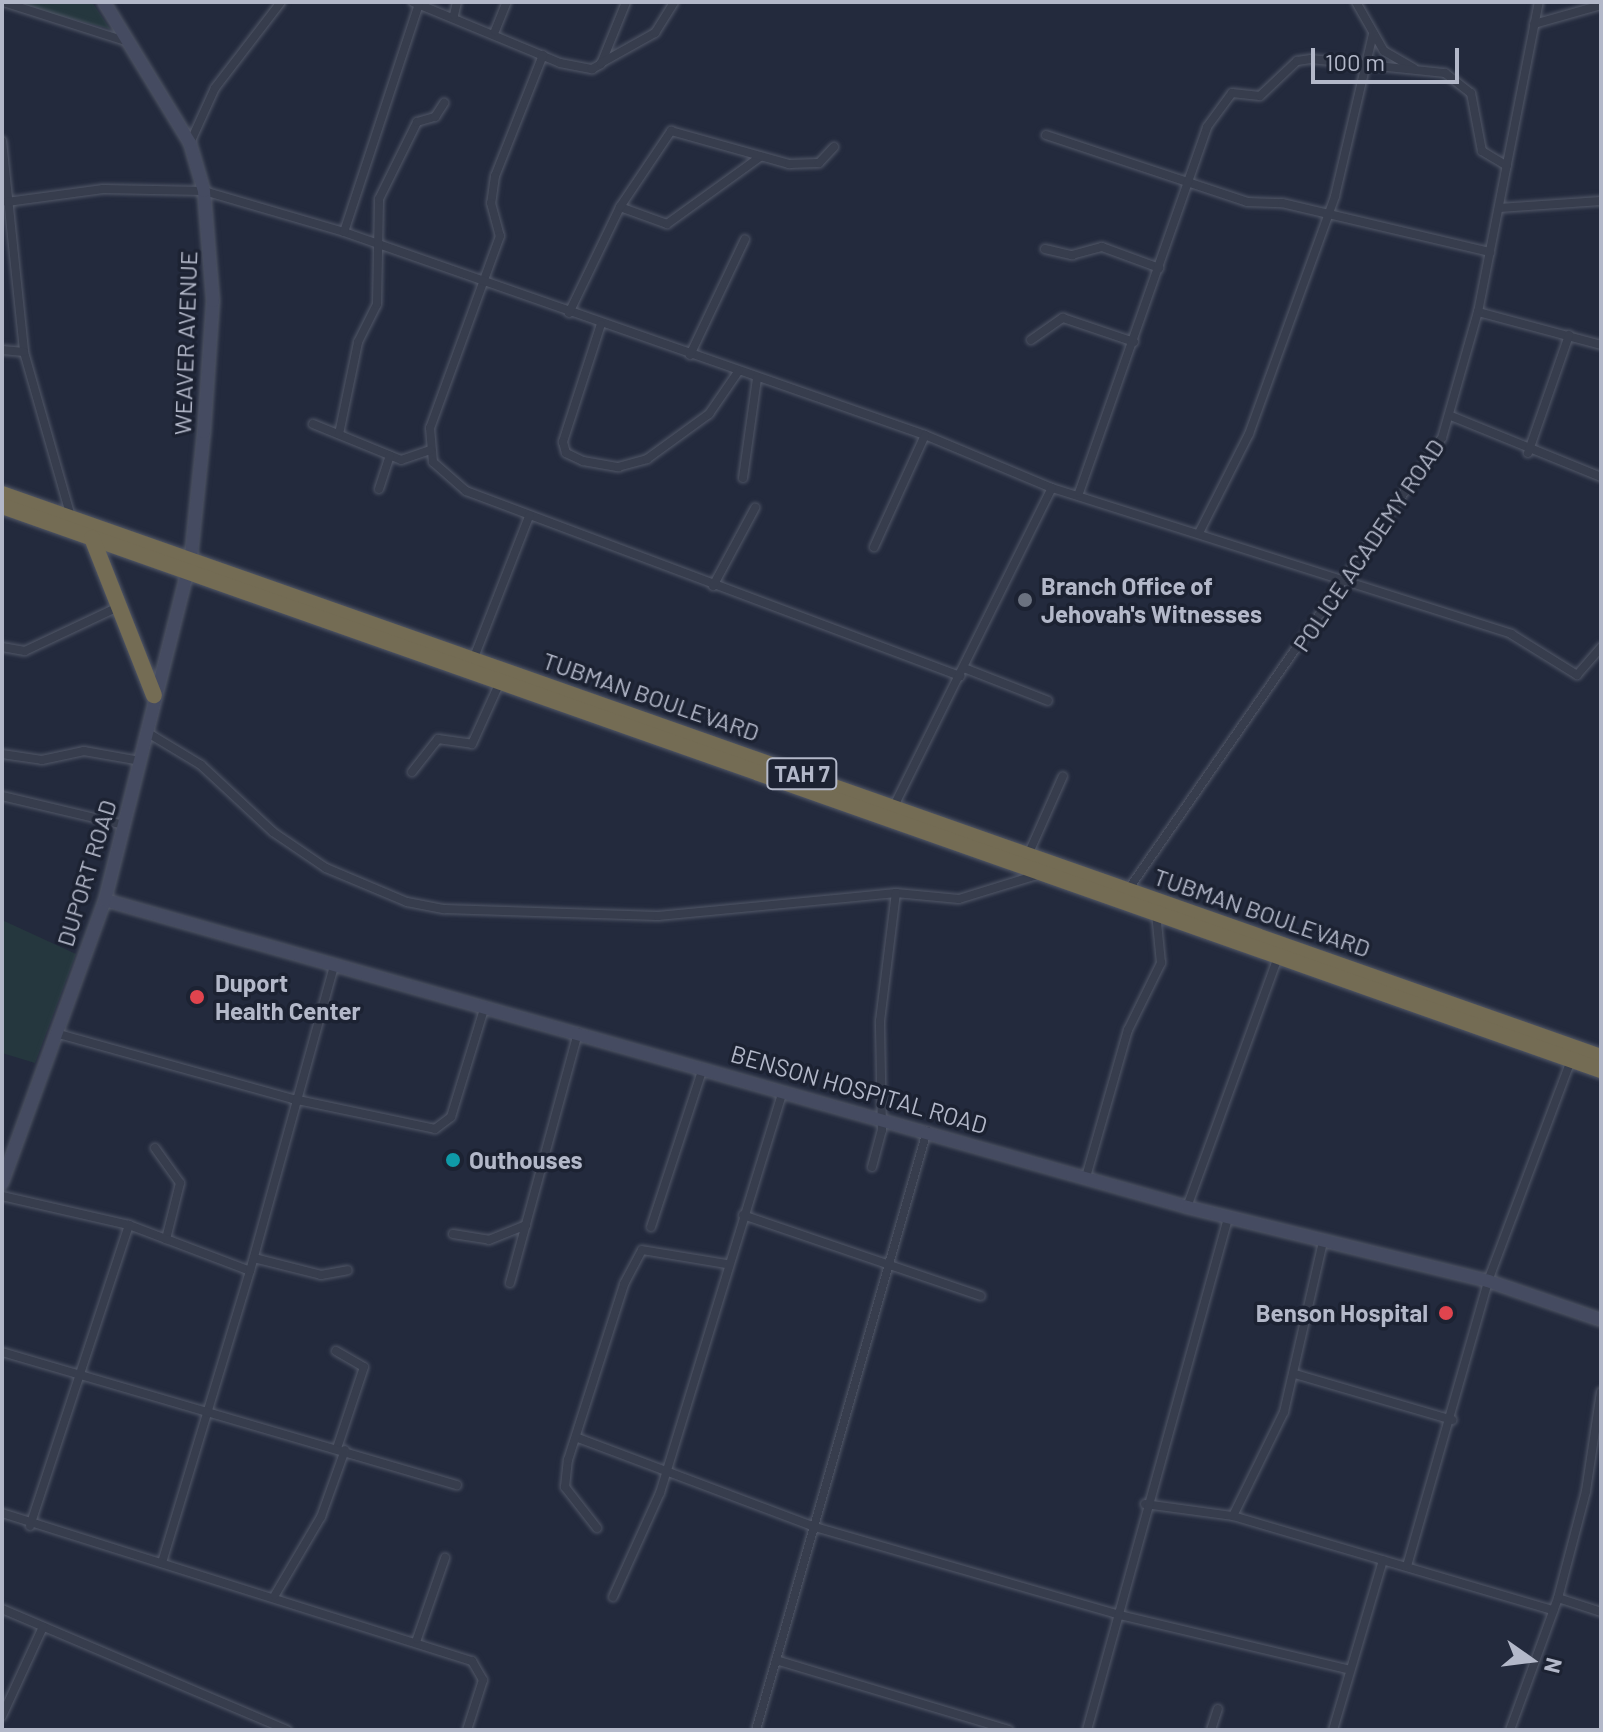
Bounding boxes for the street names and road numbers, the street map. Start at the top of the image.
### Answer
street label: WEAVER AVENUE [167,250,203,436]
street label: POLICE ACADEMY ROAD [1286,433,1450,657]
street label: TUBMAN BOULEVARD [539,645,763,747]
road number: TAH 7 [766,756,838,792]
street label: DUPORT ROAD [50,796,122,950]
street label: TUBMAN BOULEVARD [1150,861,1374,963]
street label: BENSON HOSPITAL ROAD [728,1039,990,1139]

